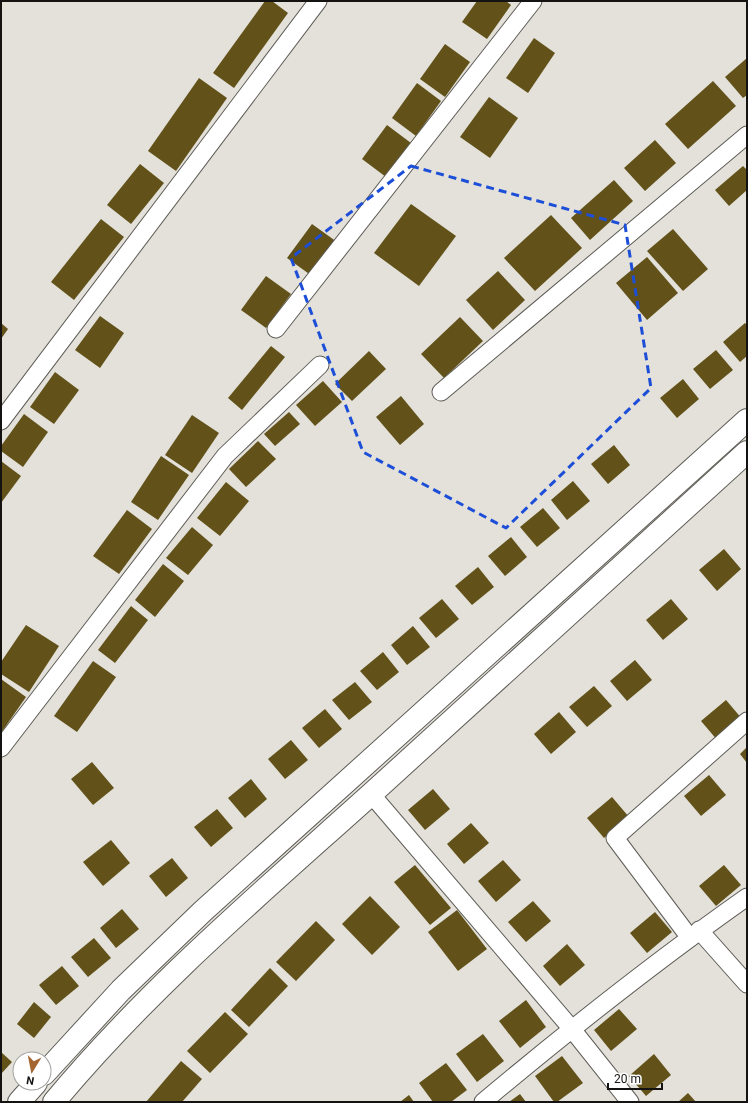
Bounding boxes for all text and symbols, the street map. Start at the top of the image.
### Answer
north arrow [12,1051,52,1091]
scale bar [608,1065,662,1091]
text: 20 m [614,1072,641,1086]
text: N [25,1073,35,1087]

